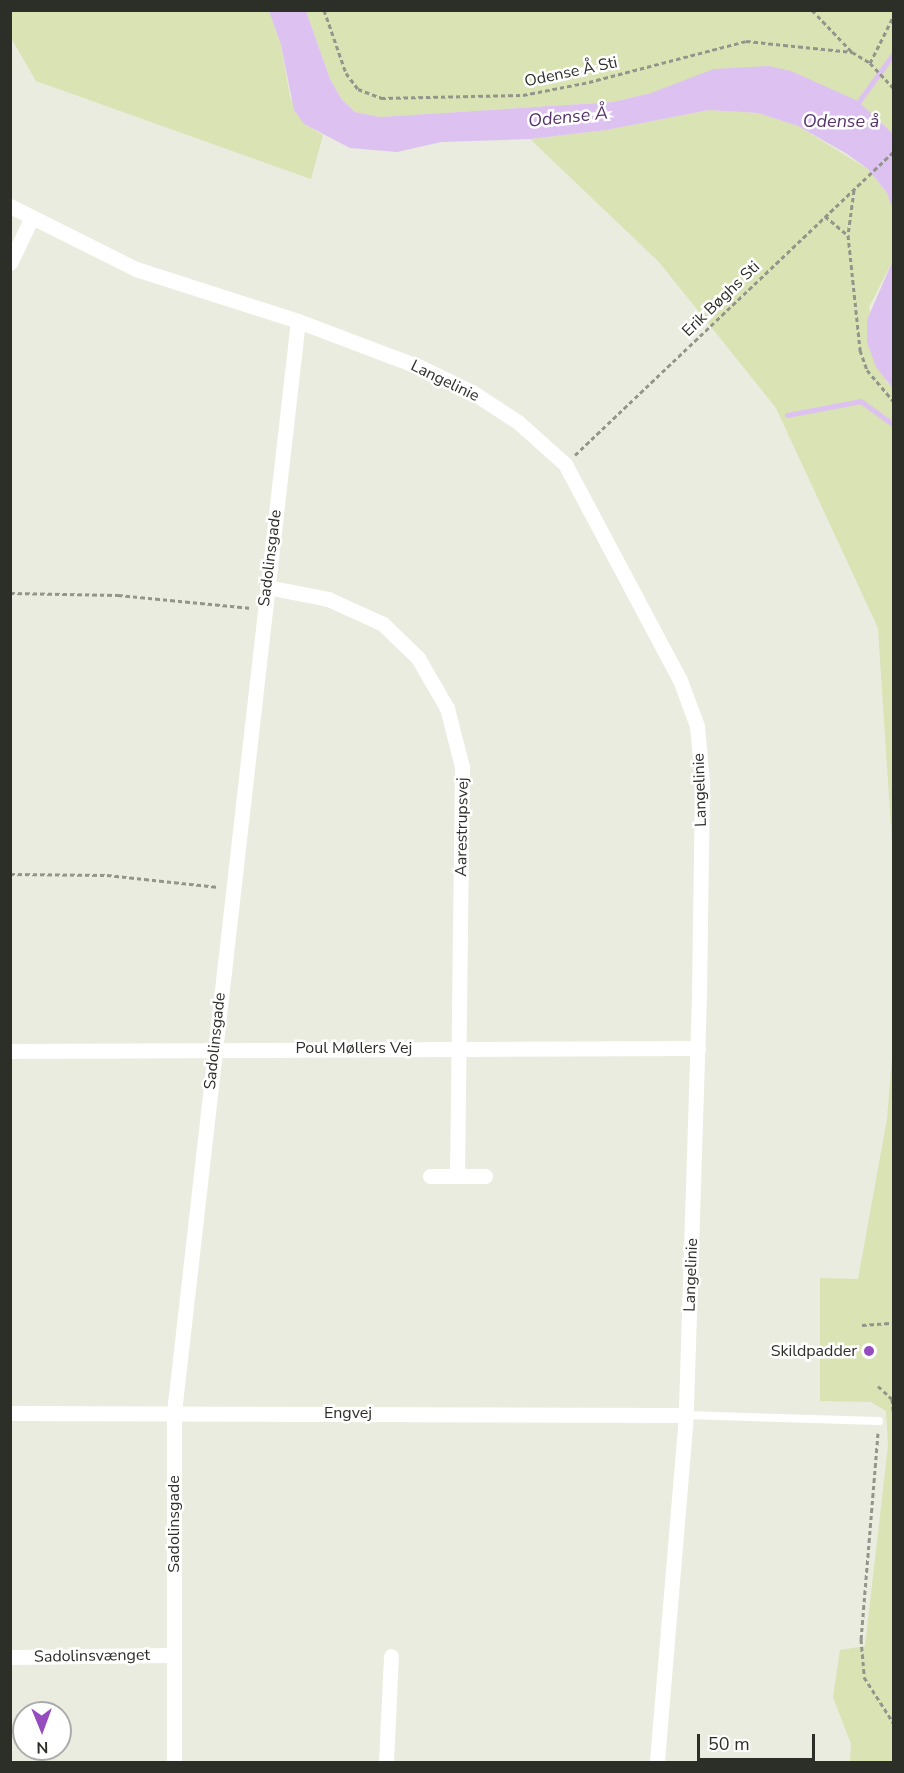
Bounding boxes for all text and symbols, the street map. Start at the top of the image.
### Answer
street label: Odense Å Sti [523,53,619,91]
water label: Odense Å [527,102,609,132]
water label: Odense å [803,110,879,132]
street label: Erik Bøghs Sti [678,257,764,341]
street label: Langelinie [408,356,482,406]
street label: Sadolinsgade [255,508,285,608]
street label: Langelinie [689,753,711,827]
street label: Aarestrupsvej [452,777,472,877]
street label: Sadolinsgade [200,992,230,1090]
street label: Poul Møllers Vej [296,1038,412,1058]
street label: Langelinie [680,1238,702,1312]
place label: Skildpadder [771,1341,857,1361]
marker: Skildpadder [862,1344,876,1358]
street label: Engvej [324,1403,372,1423]
street label: Sadolinsgade [164,1475,184,1573]
street label: Sadolinsvænget [34,1645,150,1667]
north arrow [12,1701,72,1761]
scale bar [700,1722,818,1760]
text: 50 m [708,1732,750,1756]
text: N [36,1736,48,1758]

